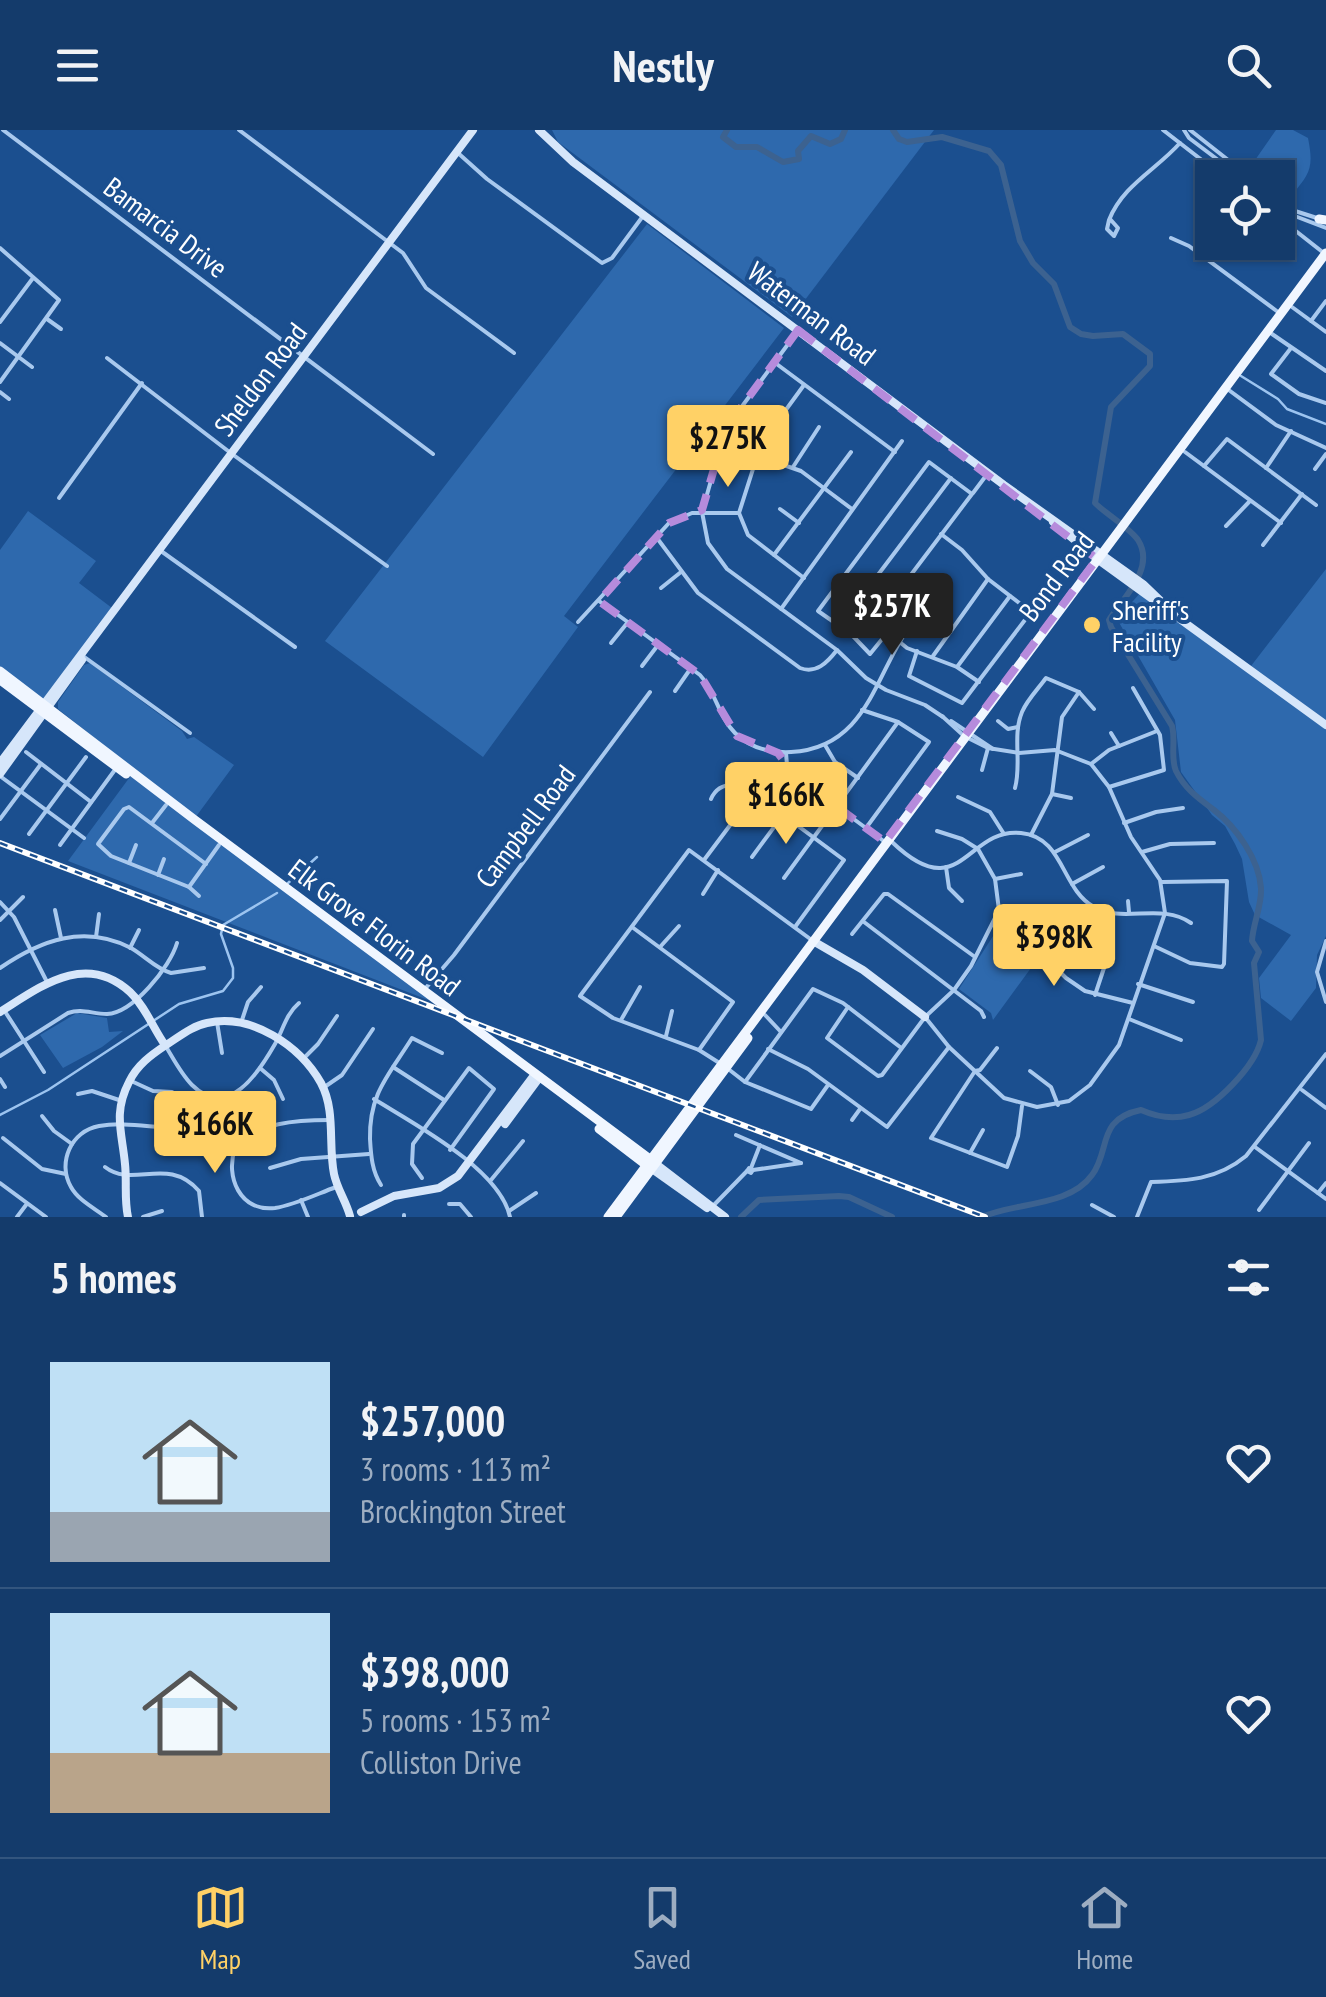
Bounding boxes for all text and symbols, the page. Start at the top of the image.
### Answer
text: Nestly [612,36,714,94]
icon: menu [50,38,105,93]
icon: search [1221,38,1276,93]
map controls [1195,160,1295,260]
button: locate [1195,160,1295,260]
street label: Bamarcia Drive [97,168,235,286]
street label: Waterman Road [740,253,884,373]
street label: Sheldon Road [205,315,315,443]
pin: $275K [658,405,798,490]
text: $275K [689,416,767,458]
street label: Bond Road [1010,524,1102,628]
pin: $257K [822,573,962,658]
text: $257K [853,584,931,626]
place label: Sheriff's Facility [1112,591,1189,660]
marker: Sheriff's Facility [1081,614,1103,636]
street label: Campbell Road [467,757,583,895]
pin: $166K [716,762,856,847]
text: $166K [747,773,825,815]
street label: Elk Grove Florin Road [282,850,468,1004]
pin: $398K [984,904,1124,989]
text: $398K [1015,915,1093,957]
pin: $166K [145,1091,285,1176]
text: $166K [176,1102,254,1144]
text: 5 homes [50,1250,177,1305]
icon: filters [1221,1250,1276,1305]
text: $257,000 [360,1393,505,1448]
icon: home [130,1402,250,1522]
icon: heart [1221,1435,1276,1490]
text: 3 rooms · 113 m² [360,1448,551,1490]
text: Brockington Street [360,1490,566,1532]
text: $398,000 [360,1644,510,1699]
icon: home [130,1653,250,1773]
icon: heart [1221,1686,1276,1741]
text: 5 rooms · 153 m² [360,1699,551,1741]
text: Colliston Drive [360,1741,522,1783]
tab: Map [193,1880,248,1977]
tab: Saved [633,1880,691,1977]
tab: Home [1076,1880,1133,1977]

